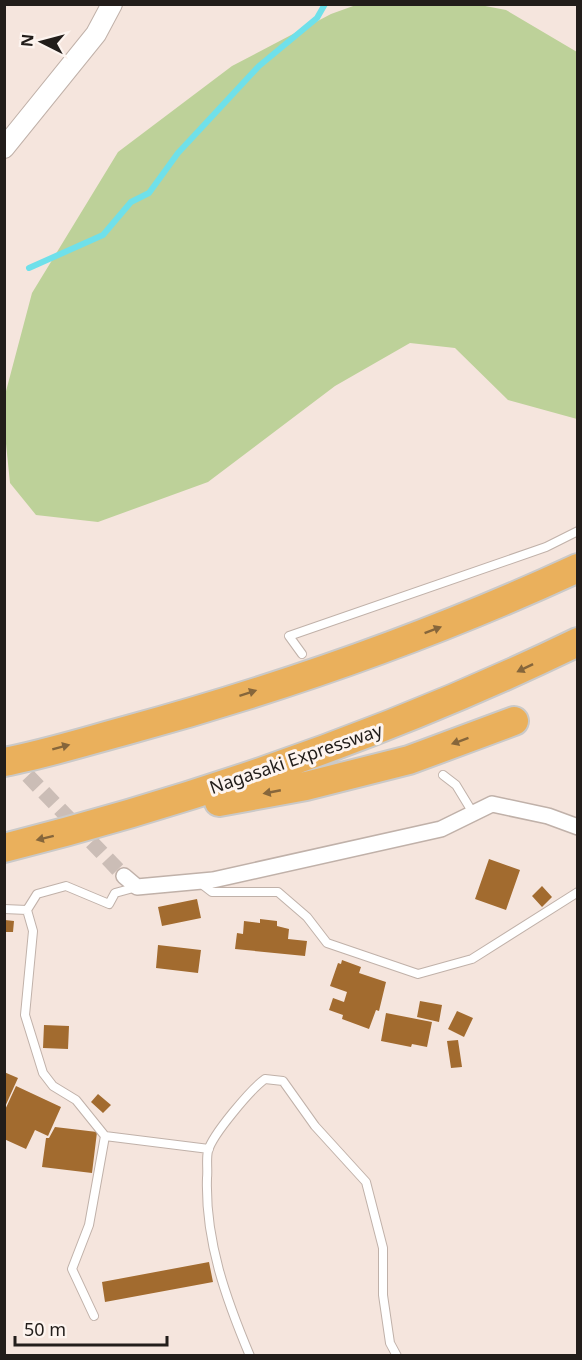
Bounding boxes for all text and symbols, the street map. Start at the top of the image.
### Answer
north arrow [12,12,72,72]
text: N [15,33,39,48]
one-way arrow [424,625,442,635]
one-way arrow [516,663,533,672]
one-way arrow [239,688,257,698]
street label: Nagasaki Expressway [206,717,386,799]
one-way arrow [450,737,468,747]
one-way arrow [52,742,70,752]
one-way arrow [262,788,281,797]
one-way arrow [35,833,54,843]
scale bar [15,1309,166,1347]
text: 50 m [24,1317,66,1341]

